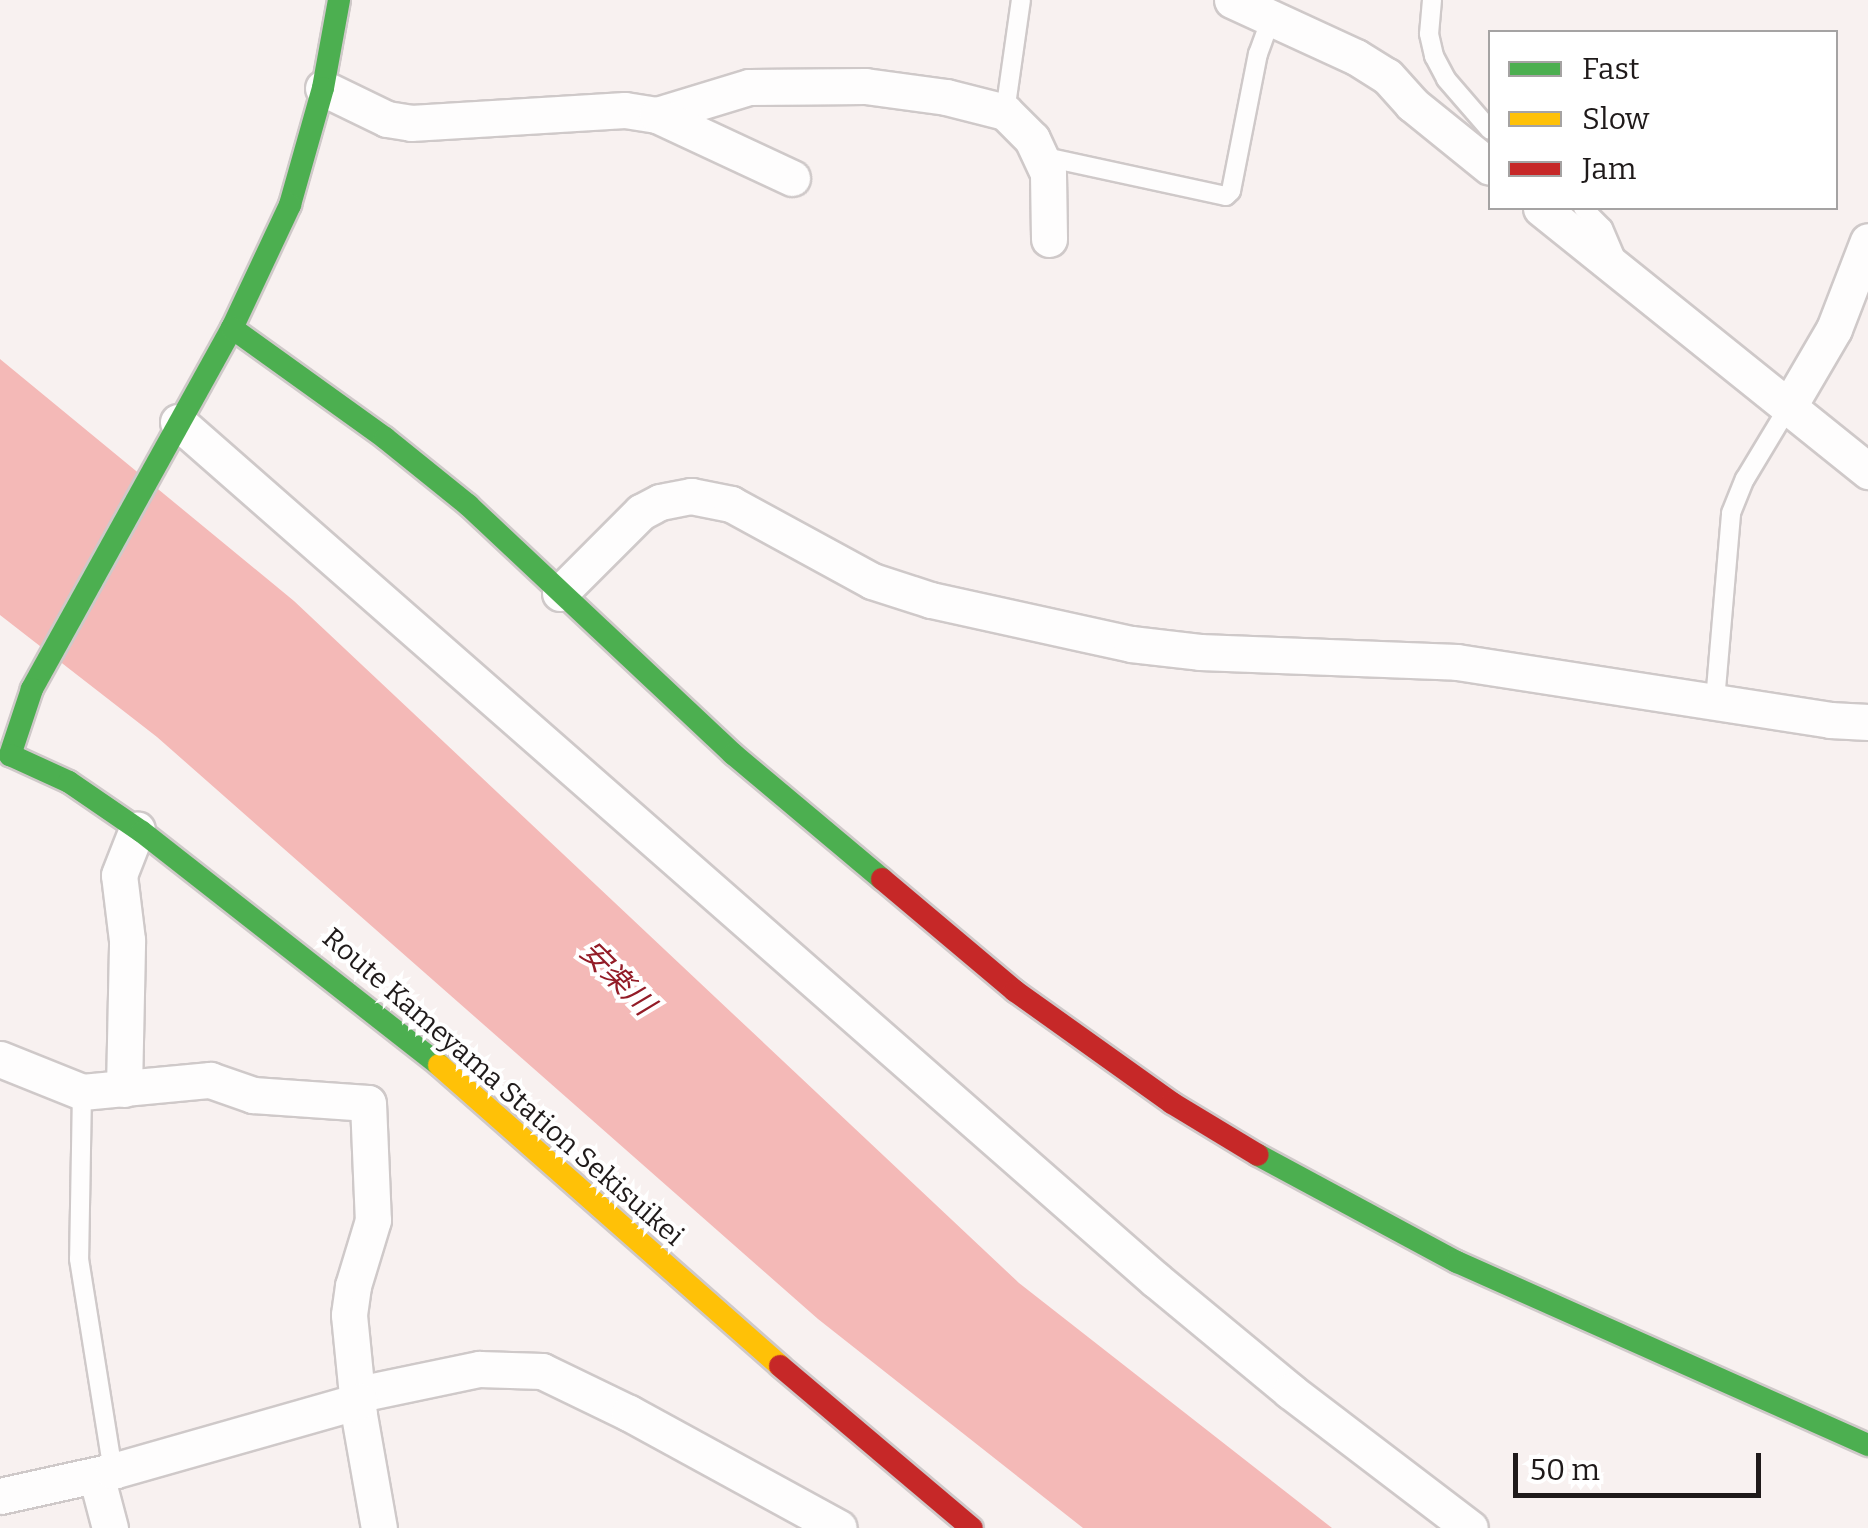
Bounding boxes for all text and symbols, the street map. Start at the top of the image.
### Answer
legend [1488,30,1838,210]
text: Fast [1582,51,1640,87]
text: Slow [1582,101,1649,137]
text: Jam [1582,151,1636,187]
street label: Route Kameyama Station Sekisuikei [316,921,690,1253]
water label: 安楽川 [572,933,662,1023]
scale bar [1518,1433,1766,1495]
text: 50 m [1530,1452,1600,1488]

